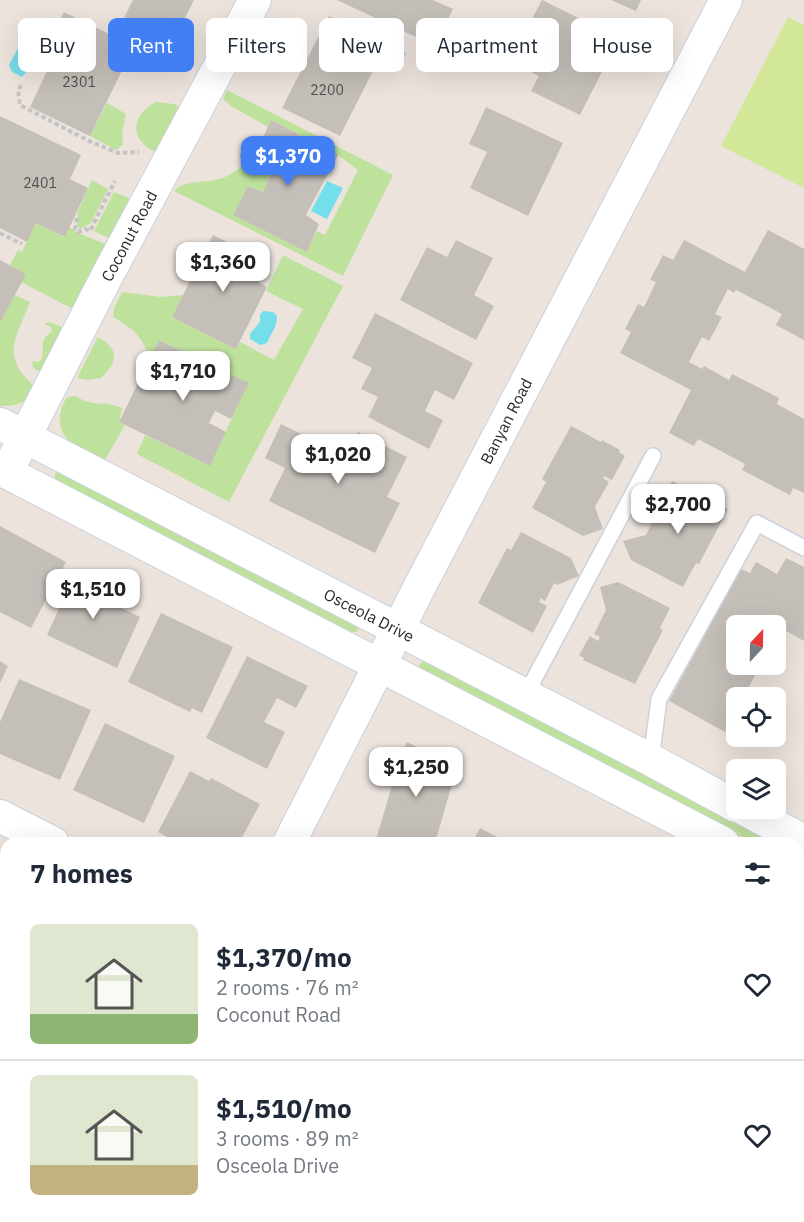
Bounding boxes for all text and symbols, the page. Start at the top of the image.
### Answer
chip: Buy [18,18,96,72]
chip: Rent [108,18,194,72]
chip: Filters [206,18,307,72]
chip: New [319,18,404,72]
chip: Apartment [416,18,559,72]
chip: House [571,18,673,72]
house number: 2301 [62,73,96,91]
house number: 2200 [310,81,344,99]
pin: $1,370 [239,136,337,187]
text: $1,370 [255,142,321,169]
house number: 2401 [23,174,57,192]
street label: Coconut Road [97,187,161,285]
pin: $1,360 [174,242,272,293]
text: $1,360 [190,248,256,275]
pin: $1,710 [134,351,232,402]
text: $1,710 [150,357,216,384]
street label: Banyan Road [476,375,536,467]
pin: $1,020 [289,434,387,485]
text: $1,020 [305,440,371,467]
pin: $2,700 [629,484,727,535]
text: $2,700 [645,490,711,517]
pin: $1,510 [44,569,142,620]
text: $1,510 [60,575,126,602]
street label: Osceola Drive [321,584,418,646]
north arrow [726,615,786,675]
map controls [726,615,786,819]
button: locate [726,687,786,747]
pin: $1,250 [367,747,465,798]
text: $1,250 [383,753,449,780]
button: layers [726,759,786,819]
text: 7 homes [30,856,133,890]
icon: filters [741,857,774,890]
text: $1,370/mo [216,940,352,974]
icon: home [78,948,150,1020]
icon: heart [741,968,774,1001]
text: 2 rooms · 76 m² [216,974,359,1001]
text: Coconut Road [216,1001,341,1028]
text: $1,510/mo [216,1091,352,1125]
icon: home [78,1099,150,1171]
icon: heart [741,1119,774,1152]
text: 3 rooms · 89 m² [216,1125,359,1152]
text: Osceola Drive [216,1152,339,1179]

